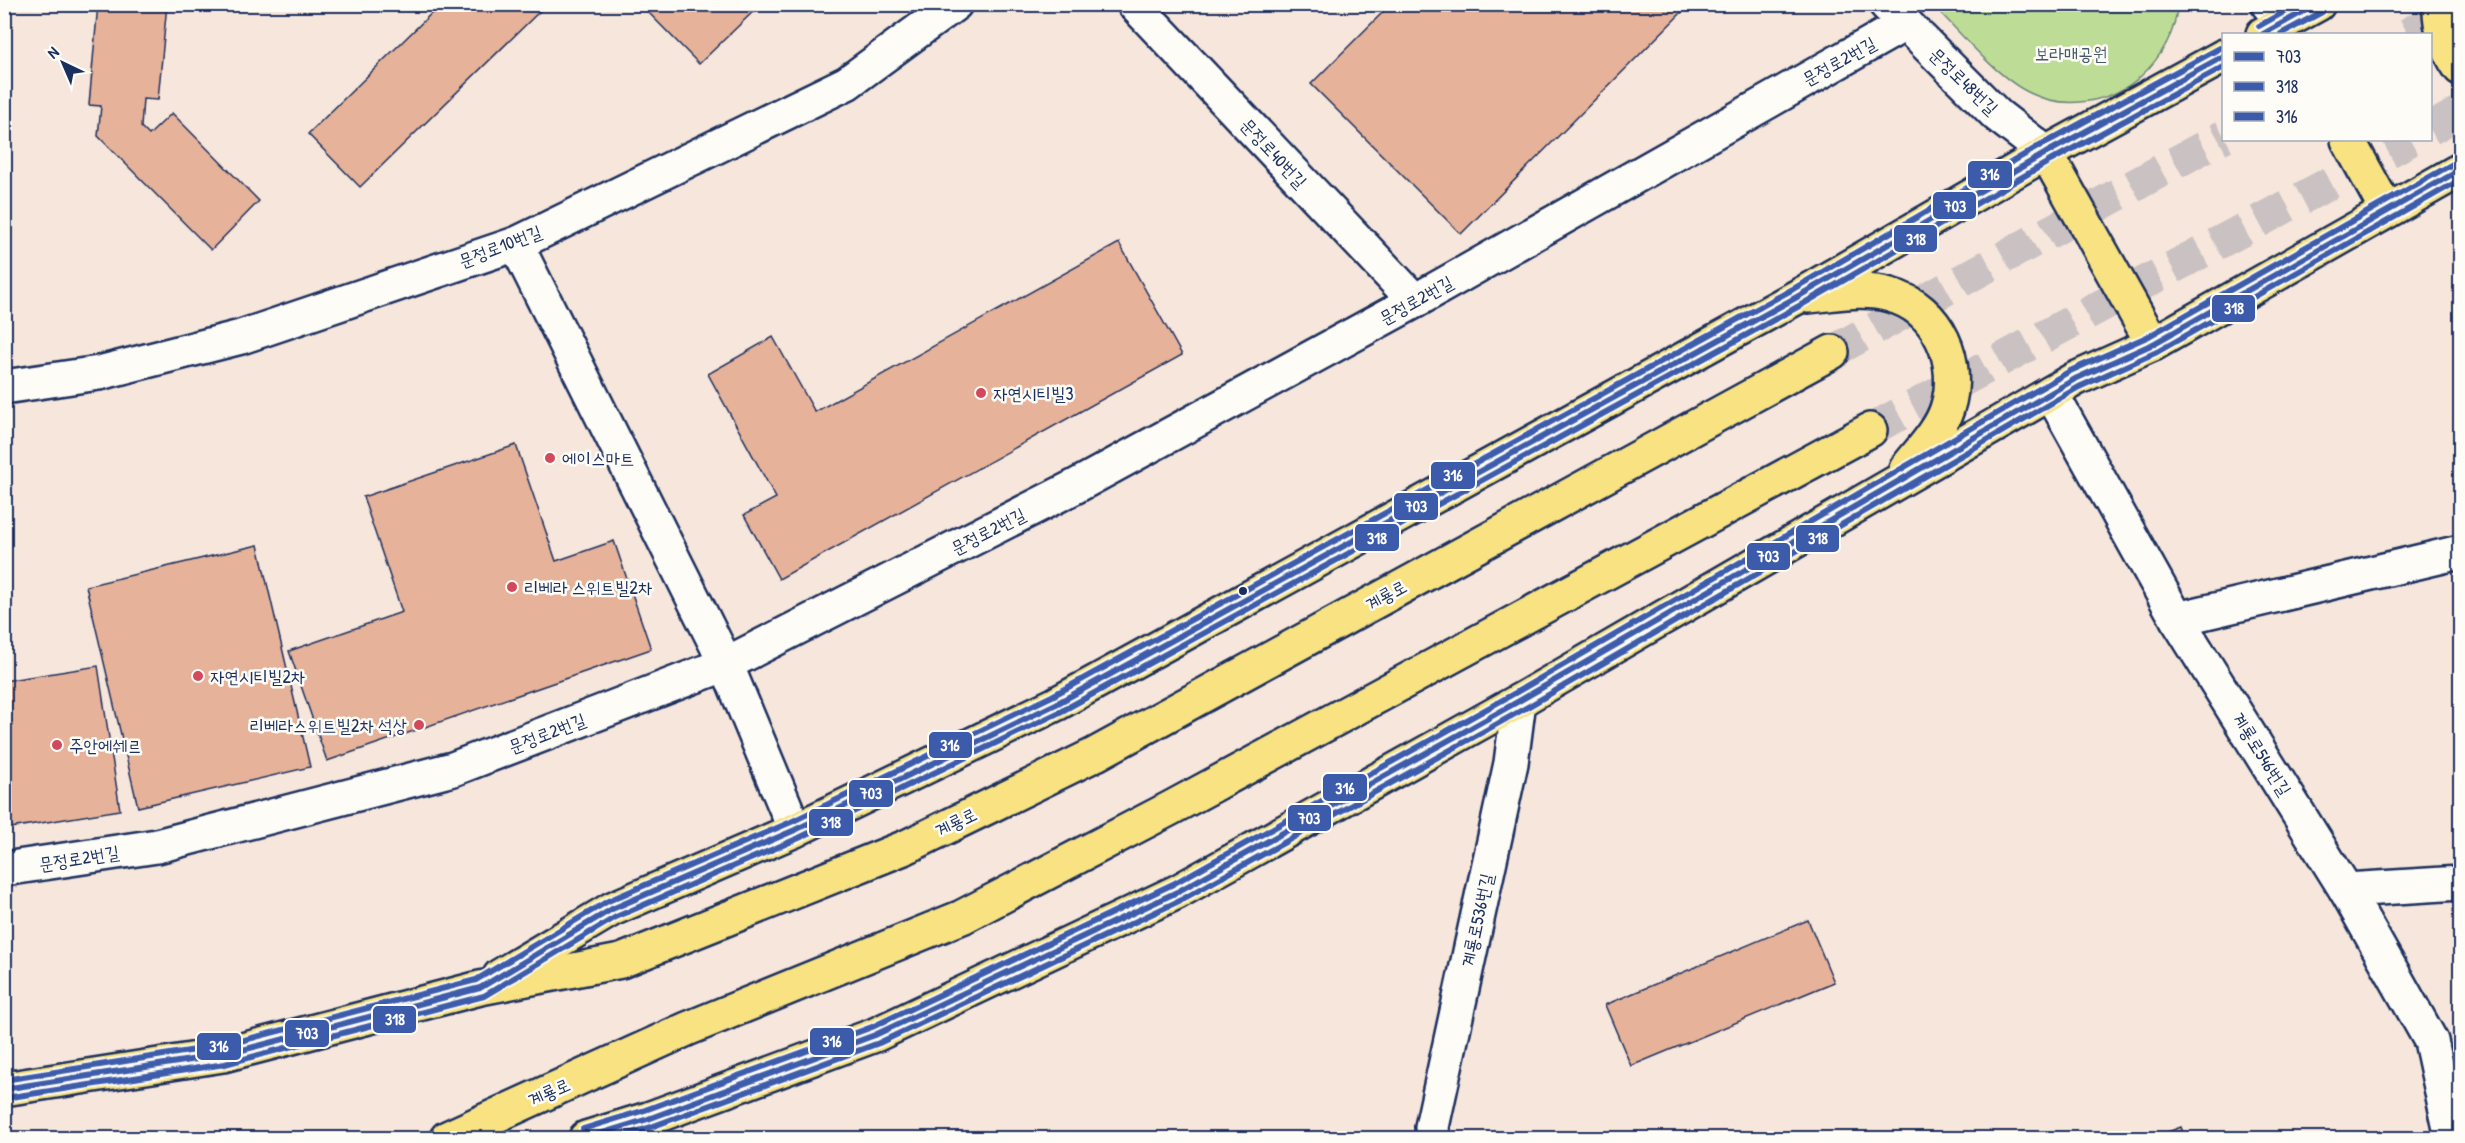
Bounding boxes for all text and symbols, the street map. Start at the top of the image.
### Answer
street label: 문정로2번길 [1798,30,1881,92]
north arrow [33,33,93,93]
legend [2222,33,2432,141]
text: N [42,41,64,63]
park label: 보라매공원 [2035,41,2107,66]
street label: 문정로48번길 [1924,42,2004,121]
text: 703 [2276,44,2301,69]
text: 318 [2276,74,2299,99]
text: 316 [2276,104,2298,129]
street label: 문정로40번길 [1235,113,1313,194]
line badge: 316 [1967,160,2013,189]
text: 316 [1980,163,2000,185]
line badge: 703 [1932,191,1977,220]
text: 703 [1943,195,1966,217]
street label: 문정로10번길 [455,219,546,273]
line badge: 318 [1893,224,1938,253]
text: 318 [1906,228,1926,250]
street label: 문정로2번길 [1375,269,1458,331]
line badge: 318 [2211,294,2256,323]
text: 318 [2224,297,2244,319]
place label: 자연시티빌3 [993,381,1074,406]
marker: 자연시티빌3 [974,386,988,400]
place label: 에이스마트 [562,446,634,471]
marker: 에이스마트 [543,451,557,465]
line badge: 316 [1430,461,1476,490]
text: 316 [1443,464,1463,486]
line badge: 703 [1393,492,1439,521]
text: 703 [1404,495,1427,517]
street label: 문정로2번길 [946,501,1030,560]
line badge: 318 [1354,523,1400,552]
line badge: 318 [1795,524,1840,553]
text: 318 [1367,527,1387,549]
text: 318 [1808,527,1828,549]
line badge: 703 [1746,542,1791,571]
text: 703 [1756,545,1779,567]
street label: 계룡로 [1361,574,1411,616]
place label: 리베라 스위트빌2차 [524,575,652,600]
marker: 리베라 스위트빌2차 [505,580,519,594]
unlabelled marker [1237,585,1249,597]
place label: 자연시티빌2차 [210,664,305,689]
marker: 자연시티빌2차 [191,669,205,683]
street label: 문정로2번길 [505,707,590,759]
street label: 계룡로546번길 [2227,708,2298,801]
place label: 리베라스위트빌2차 석상 [250,713,408,738]
marker: 리베라스위트빌2차 석상 [412,718,426,732]
line badge: 316 [928,731,973,759]
place label: 주안에쉐르 [69,733,141,758]
text: 316 [940,734,960,756]
marker: 주안에쉐르 [50,738,64,752]
line badge: 316 [1322,773,1368,802]
text: 316 [1335,777,1355,799]
line badge: 703 [848,779,894,808]
text: 703 [859,782,882,804]
street label: 계룡로 [931,801,981,843]
line badge: 703 [1287,804,1332,832]
text: 703 [1297,807,1320,829]
line badge: 318 [808,808,854,837]
text: 318 [821,811,841,833]
street label: 문정로2번길 [37,839,121,877]
street label: 계룡로536번길 [1455,870,1499,969]
line badge: 318 [372,1005,417,1034]
text: 318 [385,1008,405,1030]
line badge: 703 [284,1019,330,1048]
text: 703 [295,1022,318,1044]
line badge: 316 [809,1027,855,1056]
text: 316 [822,1030,842,1052]
line badge: 316 [196,1032,242,1061]
text: 316 [209,1035,229,1057]
street label: 계룡로 [524,1072,574,1112]

